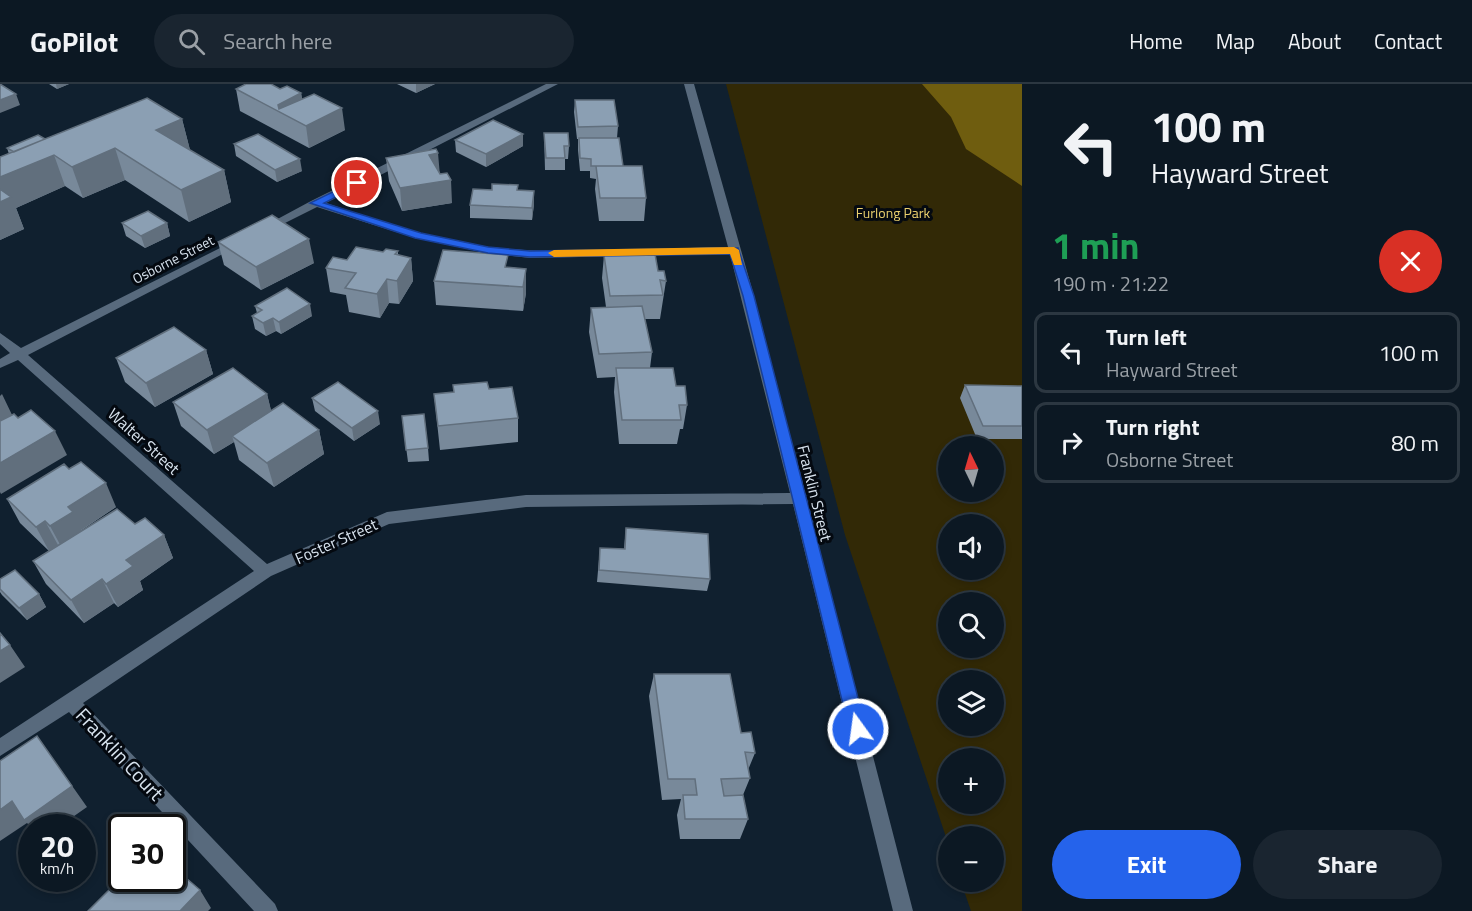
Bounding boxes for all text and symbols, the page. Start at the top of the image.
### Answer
search box [154,14,574,68]
text: GoPilot [30,20,118,63]
text: Search here [223,24,332,58]
icon: search [175,25,208,58]
text: Home [1129,25,1183,57]
text: Map [1216,25,1255,57]
text: About [1288,25,1341,57]
text: Contact [1374,25,1442,57]
text: 100 m [1151,94,1266,158]
icon: left [1052,108,1130,186]
text: Hayward Street [1151,152,1328,193]
pin [331,157,382,208]
icon: arrive [340,166,373,199]
park label: Furlong Park [856,202,931,223]
text: 1 min [1052,218,1139,273]
street label: Osborne Street [129,229,218,289]
button: close [1379,230,1442,293]
text: 190 m · 21:22 [1052,268,1169,299]
text: Turn left [1106,320,1187,354]
icon: left [1055,336,1088,369]
text: 100 m [1379,336,1439,370]
text: Hayward Street [1106,354,1237,385]
street label: Walter Street [103,402,186,480]
text: Turn right [1106,410,1200,444]
icon: right [1055,426,1088,459]
text: 80 m [1391,426,1439,460]
north arrow [938,436,1004,502]
map controls [938,436,1004,892]
street label: Franklin Street [791,442,839,544]
text: Osborne Street [1106,444,1233,475]
street label: Foster Street [291,512,381,570]
button: sound [938,514,1004,580]
button: search [938,592,1004,658]
button: layers [938,670,1004,736]
position arrow [826,697,890,761]
street label: Franklin Court [69,701,171,807]
button: + [938,748,1004,814]
speed limit sign: 30 [108,814,186,892]
text: 20 [40,823,74,869]
button: − [938,826,1004,892]
button: Exit [1052,830,1241,899]
button: Share [1253,830,1442,899]
text: km/h [40,857,74,880]

